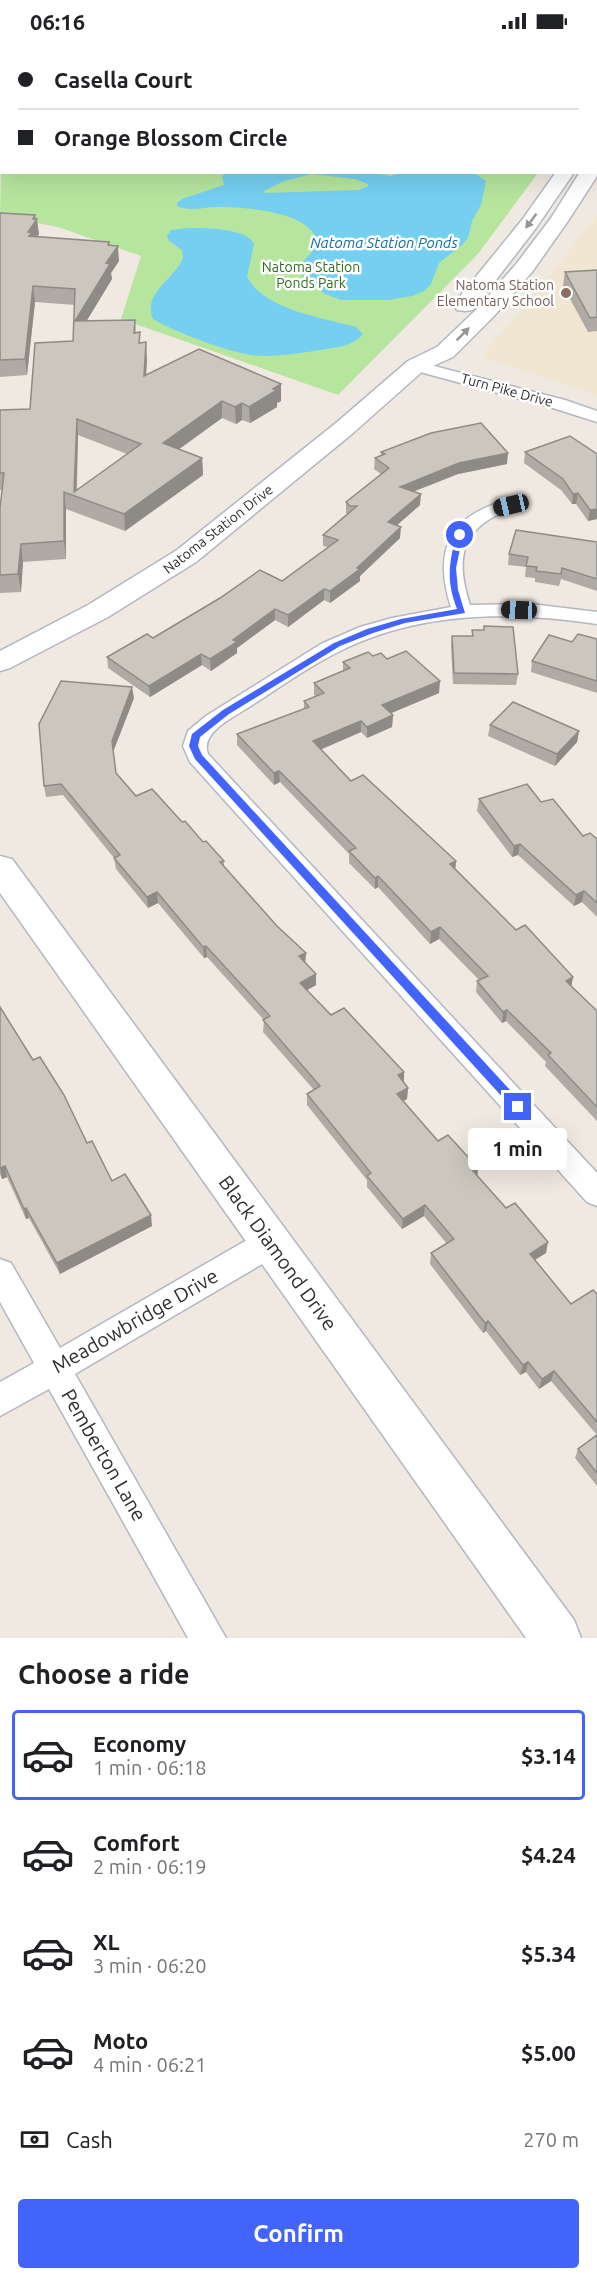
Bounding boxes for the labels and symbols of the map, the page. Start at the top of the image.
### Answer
one-way arrow [526,213,538,228]
water label: Natoma Station Ponds [310,234,458,251]
park label: Natoma Station Ponds Park [262,259,360,291]
place label: Natoma Station Elementary School [437,277,554,309]
marker: Natoma Station Elementary School [559,286,573,300]
one-way arrow [456,327,470,341]
street label: Turn Pike Drive [459,370,555,410]
street label: Natoma Station Drive [160,481,276,577]
car [491,492,531,518]
route start [446,521,473,548]
car [501,600,537,620]
route end [504,1093,531,1120]
callout: 1 min [468,1128,568,1170]
street label: Black Diamond Drive [215,1171,342,1334]
street label: Meadowbridge Drive [48,1264,222,1377]
street label: Pemberton Lane [57,1385,152,1525]

